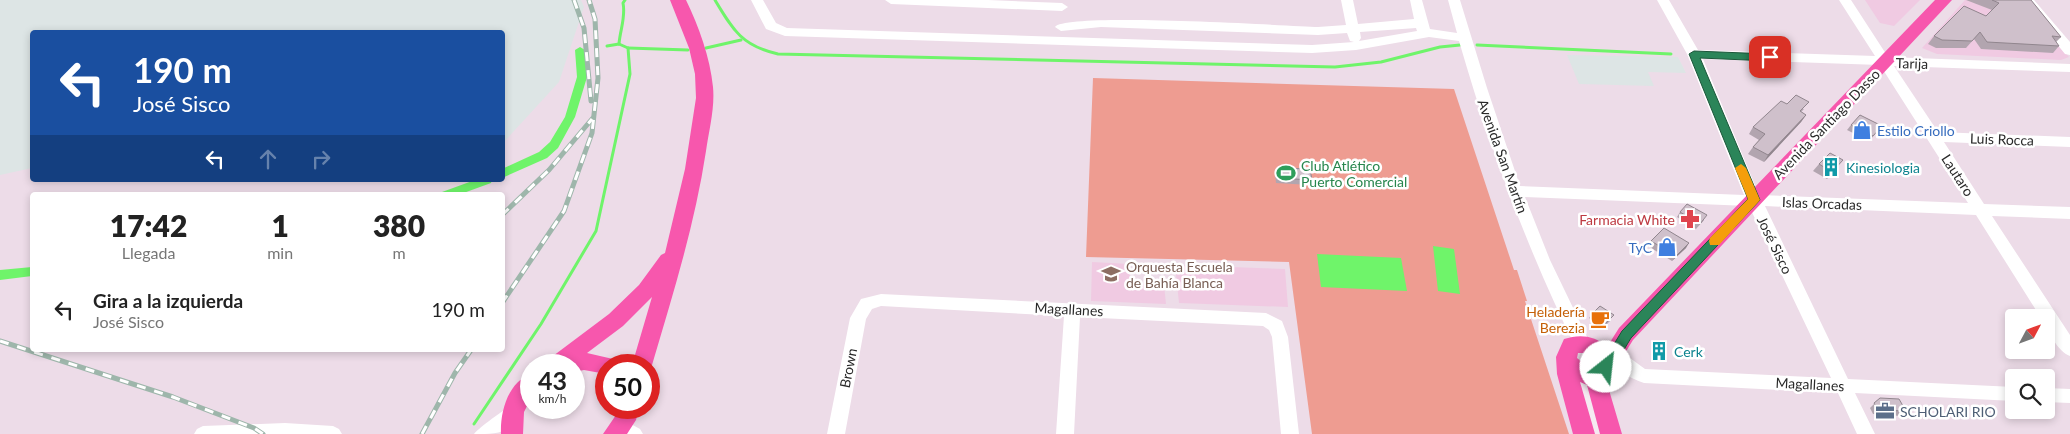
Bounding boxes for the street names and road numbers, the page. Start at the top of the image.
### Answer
street label: Tarija [1896,54,1929,72]
street label: Avenida Santiago Dasso [1769,65,1883,183]
street label: Avenida San Martín [1474,97,1532,215]
street label: Luis Rocca [1970,129,2034,149]
street label: Lautaro [1938,151,1978,199]
street label: Islas Orcadas [1782,193,1862,213]
street label: José Sisco [1754,213,1796,277]
street label: Magallanes [1034,299,1104,319]
street label: Brown [836,347,860,389]
street label: Magallanes [1775,374,1845,394]

